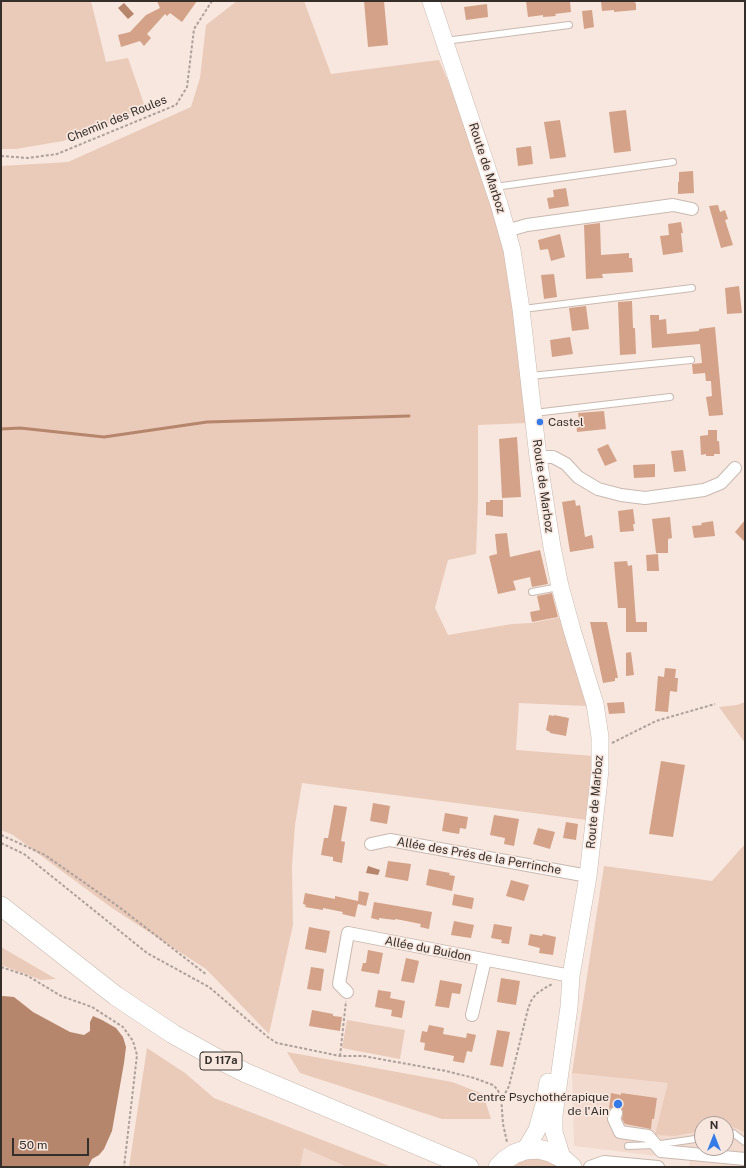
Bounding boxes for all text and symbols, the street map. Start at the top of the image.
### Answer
street label: Chemin des Roules [65,92,169,146]
street label: Route de Marboz [466,121,508,215]
place label: Castel [548,415,584,429]
marker: Castel [535,417,545,427]
street label: Route de Marboz [529,438,557,534]
street label: Route de Marboz [584,754,606,850]
street label: Allée des Prés de la Perrinche [396,834,562,878]
street label: Allée du Buidon [384,934,472,964]
road number: D 117a [200,1052,242,1070]
place label: Centre Psychothérapique de l'Ain [468,1090,609,1118]
marker: Centre Psychothérapique de l'Ain [612,1098,624,1110]
north arrow [694,1116,734,1156]
text: N [710,1119,718,1131]
scale bar [14,1130,91,1156]
text: 50 m [19,1138,47,1152]

